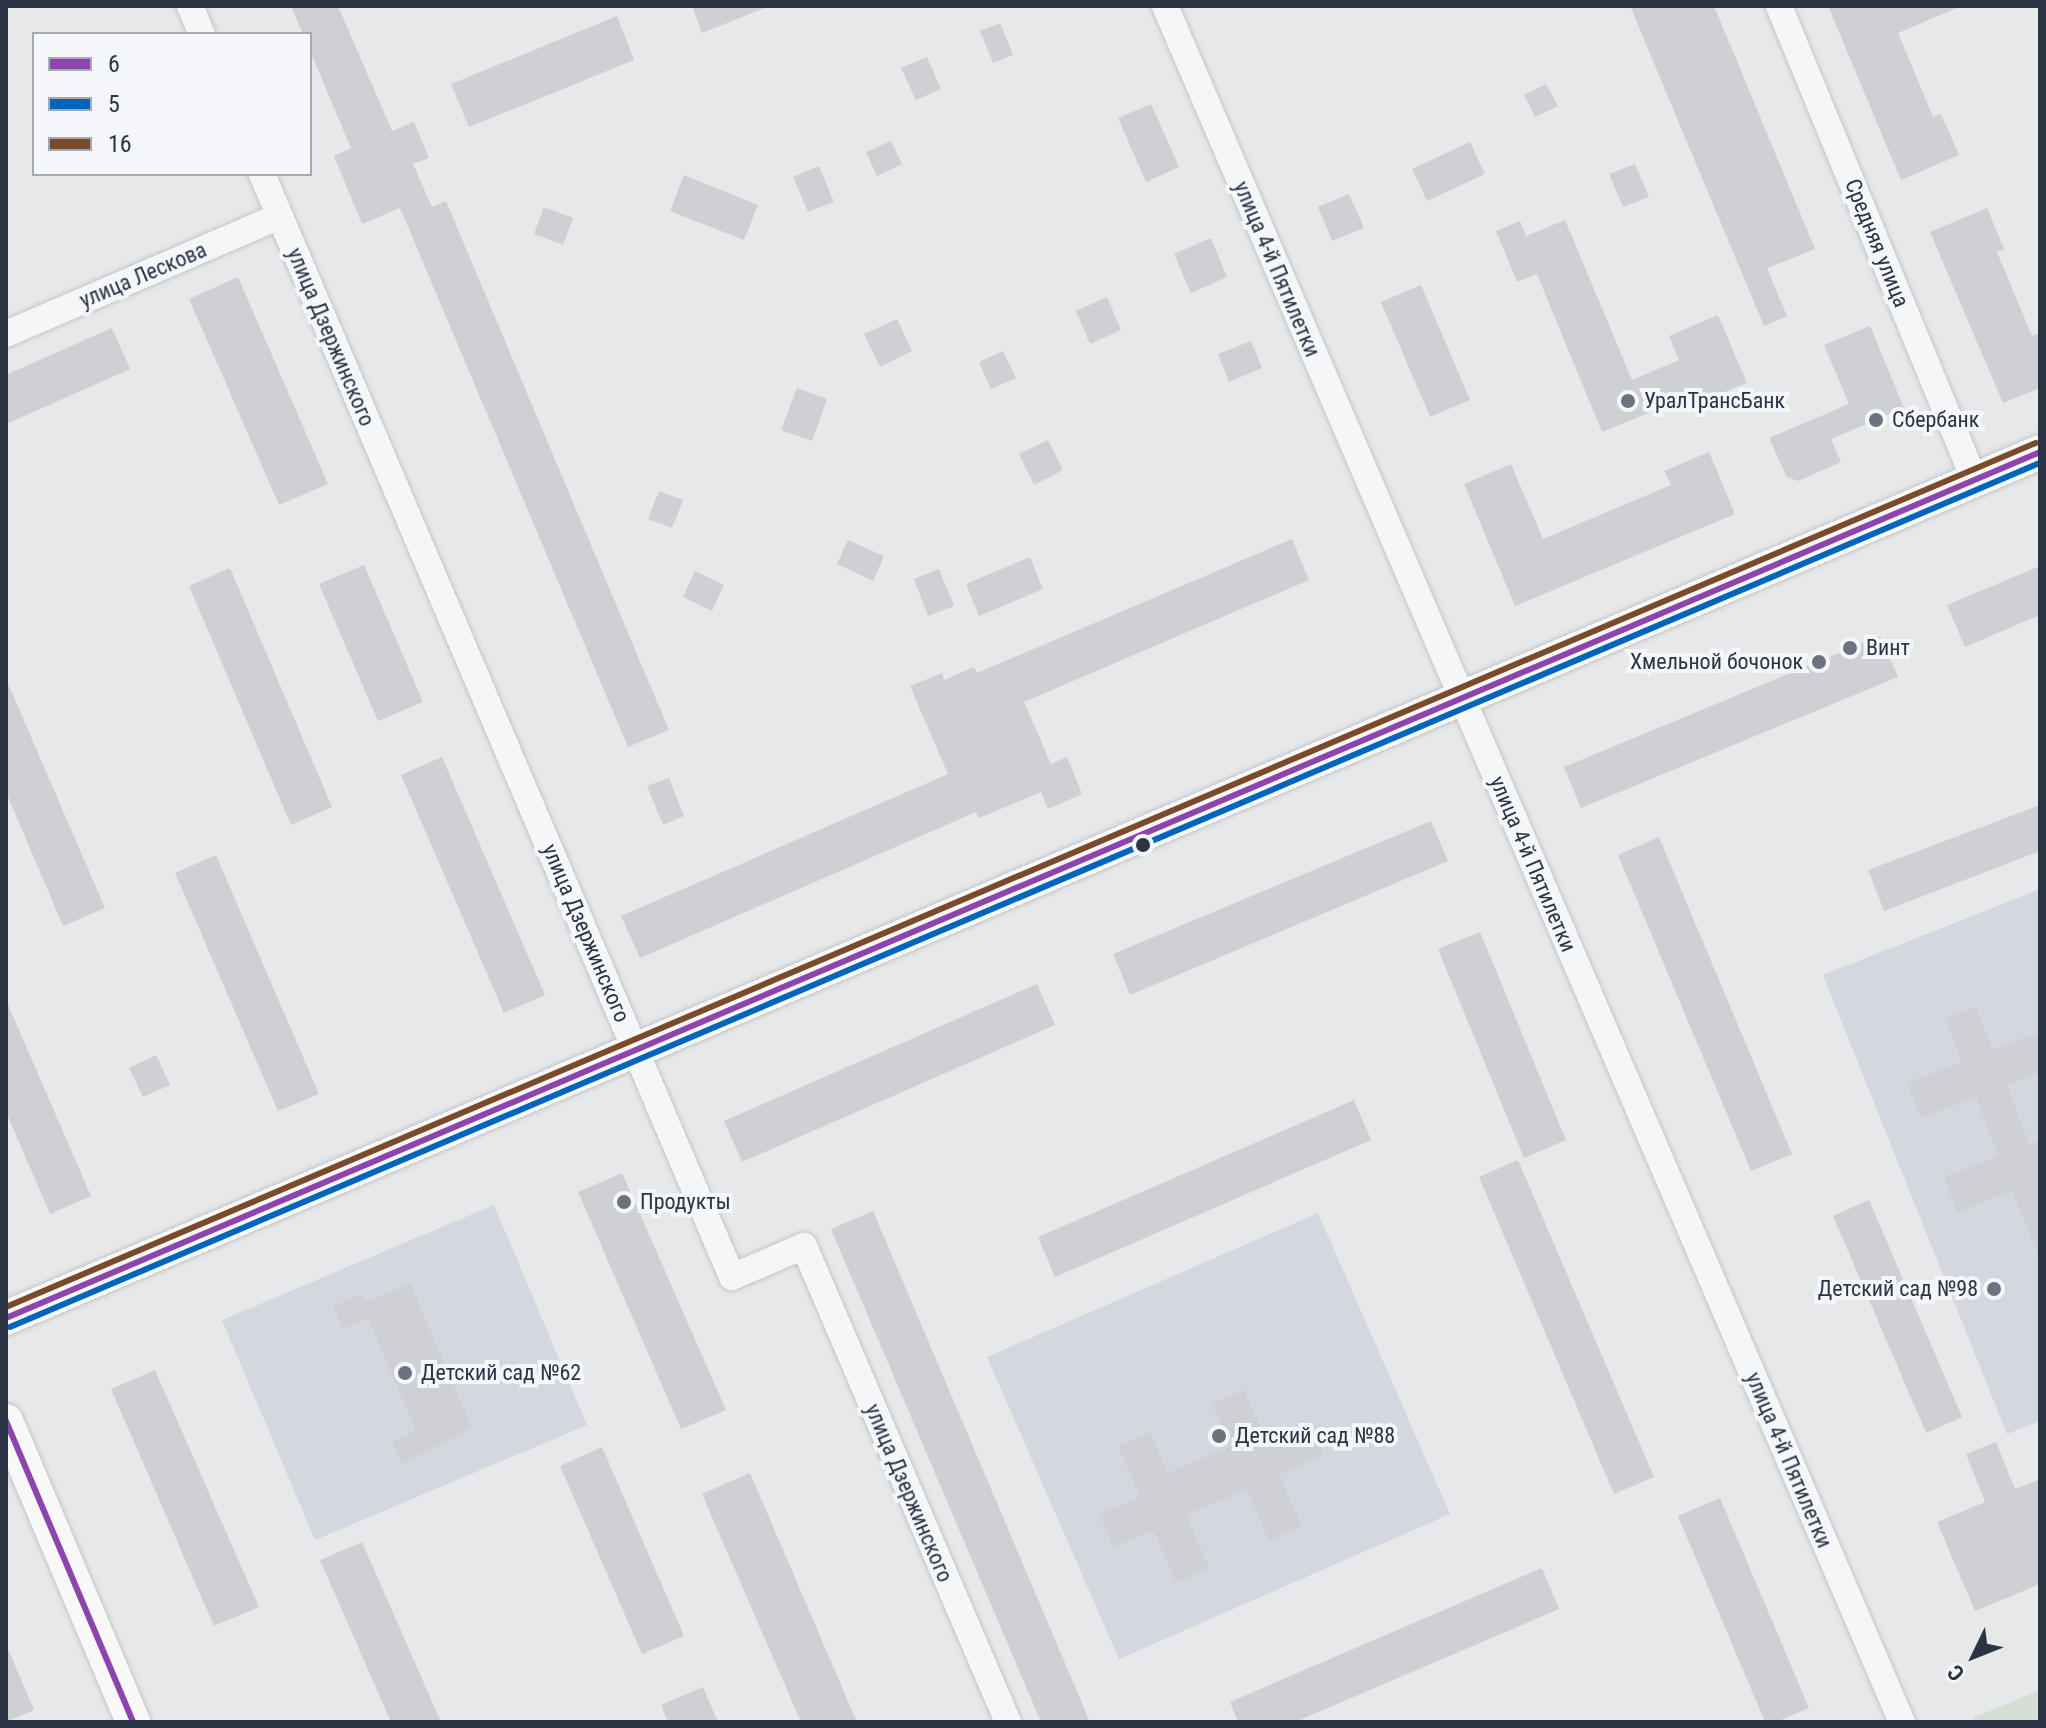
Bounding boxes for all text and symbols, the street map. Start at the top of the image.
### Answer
legend [32,32,312,176]
text: 6 [108,50,120,78]
text: 5 [108,90,120,118]
text: 16 [108,130,132,158]
street label: Средняя улица [1839,175,1915,311]
street label: улица 4-й Пятилетки [1228,177,1326,361]
street label: улица Лескова [76,236,210,314]
street label: улица Дзержинского [282,244,380,430]
place label: УралТрансБанк [1644,388,1785,414]
marker: УралТрансБанк [1619,392,1637,410]
place label: Сбербанк [1892,407,1979,433]
marker: Сбербанк [1867,411,1885,429]
place label: Винт [1866,635,1910,661]
marker: Винт [1841,639,1859,657]
place label: Хмельной бочонок [1630,649,1803,675]
marker: Хмельной бочонок [1810,653,1828,671]
street label: улица 4-й Пятилетки [1484,772,1582,956]
unlabelled marker [1135,837,1151,853]
street label: улица Дзержинского [537,840,635,1026]
place label: Продукты [640,1189,731,1215]
marker: Продукты [615,1193,633,1211]
place label: Детский сад №98 [1818,1276,1978,1302]
marker: Детский сад №98 [1985,1280,2003,1298]
place label: Детский сад №62 [421,1360,581,1386]
marker: Детский сад №62 [396,1364,414,1382]
street label: улица 4-й Пятилетки [1740,1368,1838,1552]
street label: улица Дзержинского [860,1400,958,1586]
place label: Детский сад №88 [1235,1423,1395,1449]
marker: Детский сад №88 [1210,1427,1228,1445]
north arrow [1934,1616,2014,1696]
text: С [1943,1660,1970,1686]

